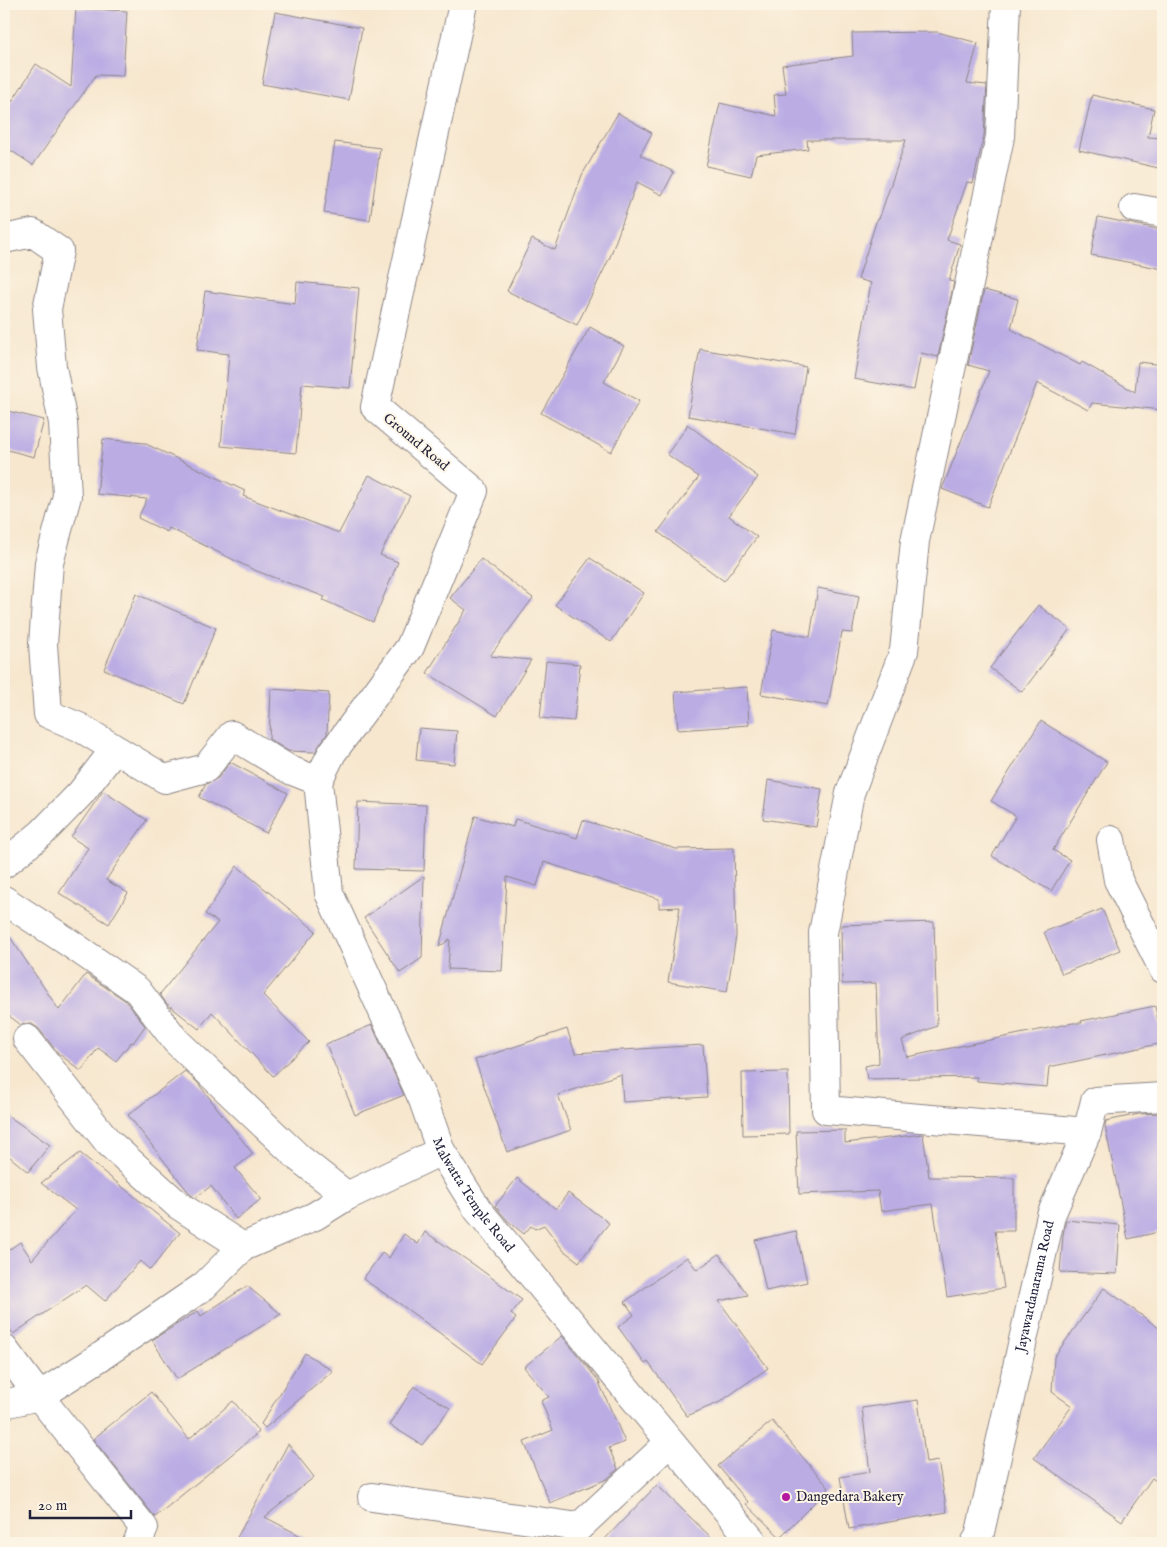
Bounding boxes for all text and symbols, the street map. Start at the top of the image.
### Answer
street label: Ground Road [379,409,453,475]
street label: Malwatta Temple Road [428,1135,519,1256]
street label: Jayawardanarama Road [1011,1218,1059,1356]
scale bar [30,1487,131,1519]
place label: Dangedara Bakery [796,1488,904,1506]
marker: Dangedara Bakery [780,1491,792,1503]
text: 20 m [38,1496,68,1515]

